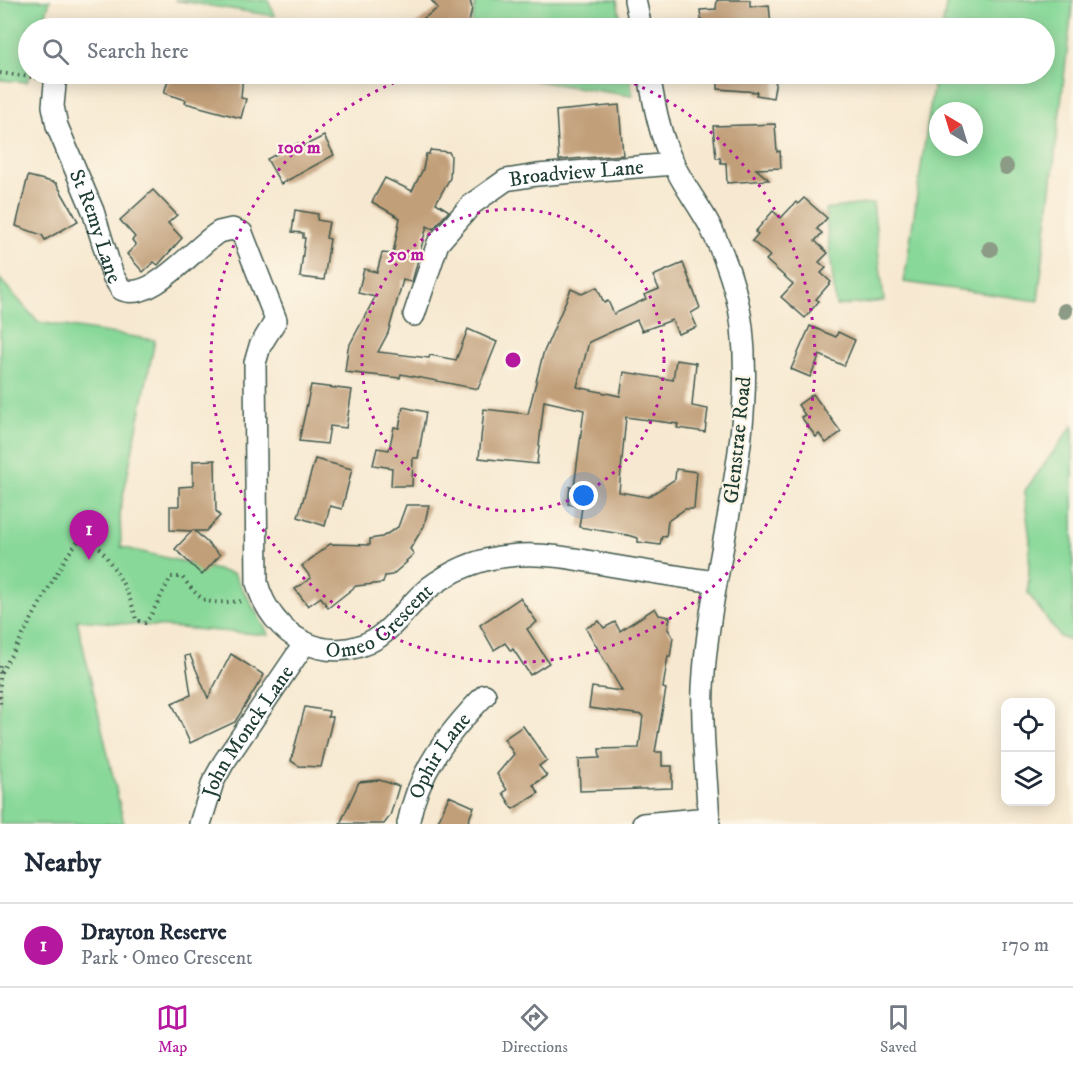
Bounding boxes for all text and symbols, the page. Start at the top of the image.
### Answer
search box [18,18,1055,84]
icon: search [39,35,72,68]
text: Search here [87,38,189,65]
north arrow [929,102,983,156]
text: 100 m [277,137,321,159]
street label: Broadview Lane [507,154,645,193]
street label: St Remy Lane [63,166,127,289]
text: 50 m [387,244,424,266]
centre of rings [503,350,523,370]
street label: Glenstrae Road [718,375,758,505]
your location [569,481,598,510]
pin: 1 [70,510,109,560]
street label: Omeo Crescent [325,578,439,664]
street label: John Monck Lane [196,660,300,802]
map controls [1001,698,1055,806]
button: locate [1001,698,1055,752]
street label: Ophir Lane [404,707,477,803]
button: layers [1001,752,1055,806]
text: Nearby [24,847,101,880]
text: Drayton Reserve [81,919,227,946]
text: 1 [40,933,47,958]
text: 170 m [1001,933,1049,958]
text: Park · Omeo Crescent [81,946,252,971]
tab: Map [156,1001,189,1057]
tab: Directions [501,1001,568,1057]
tab: Saved [880,1001,917,1057]

